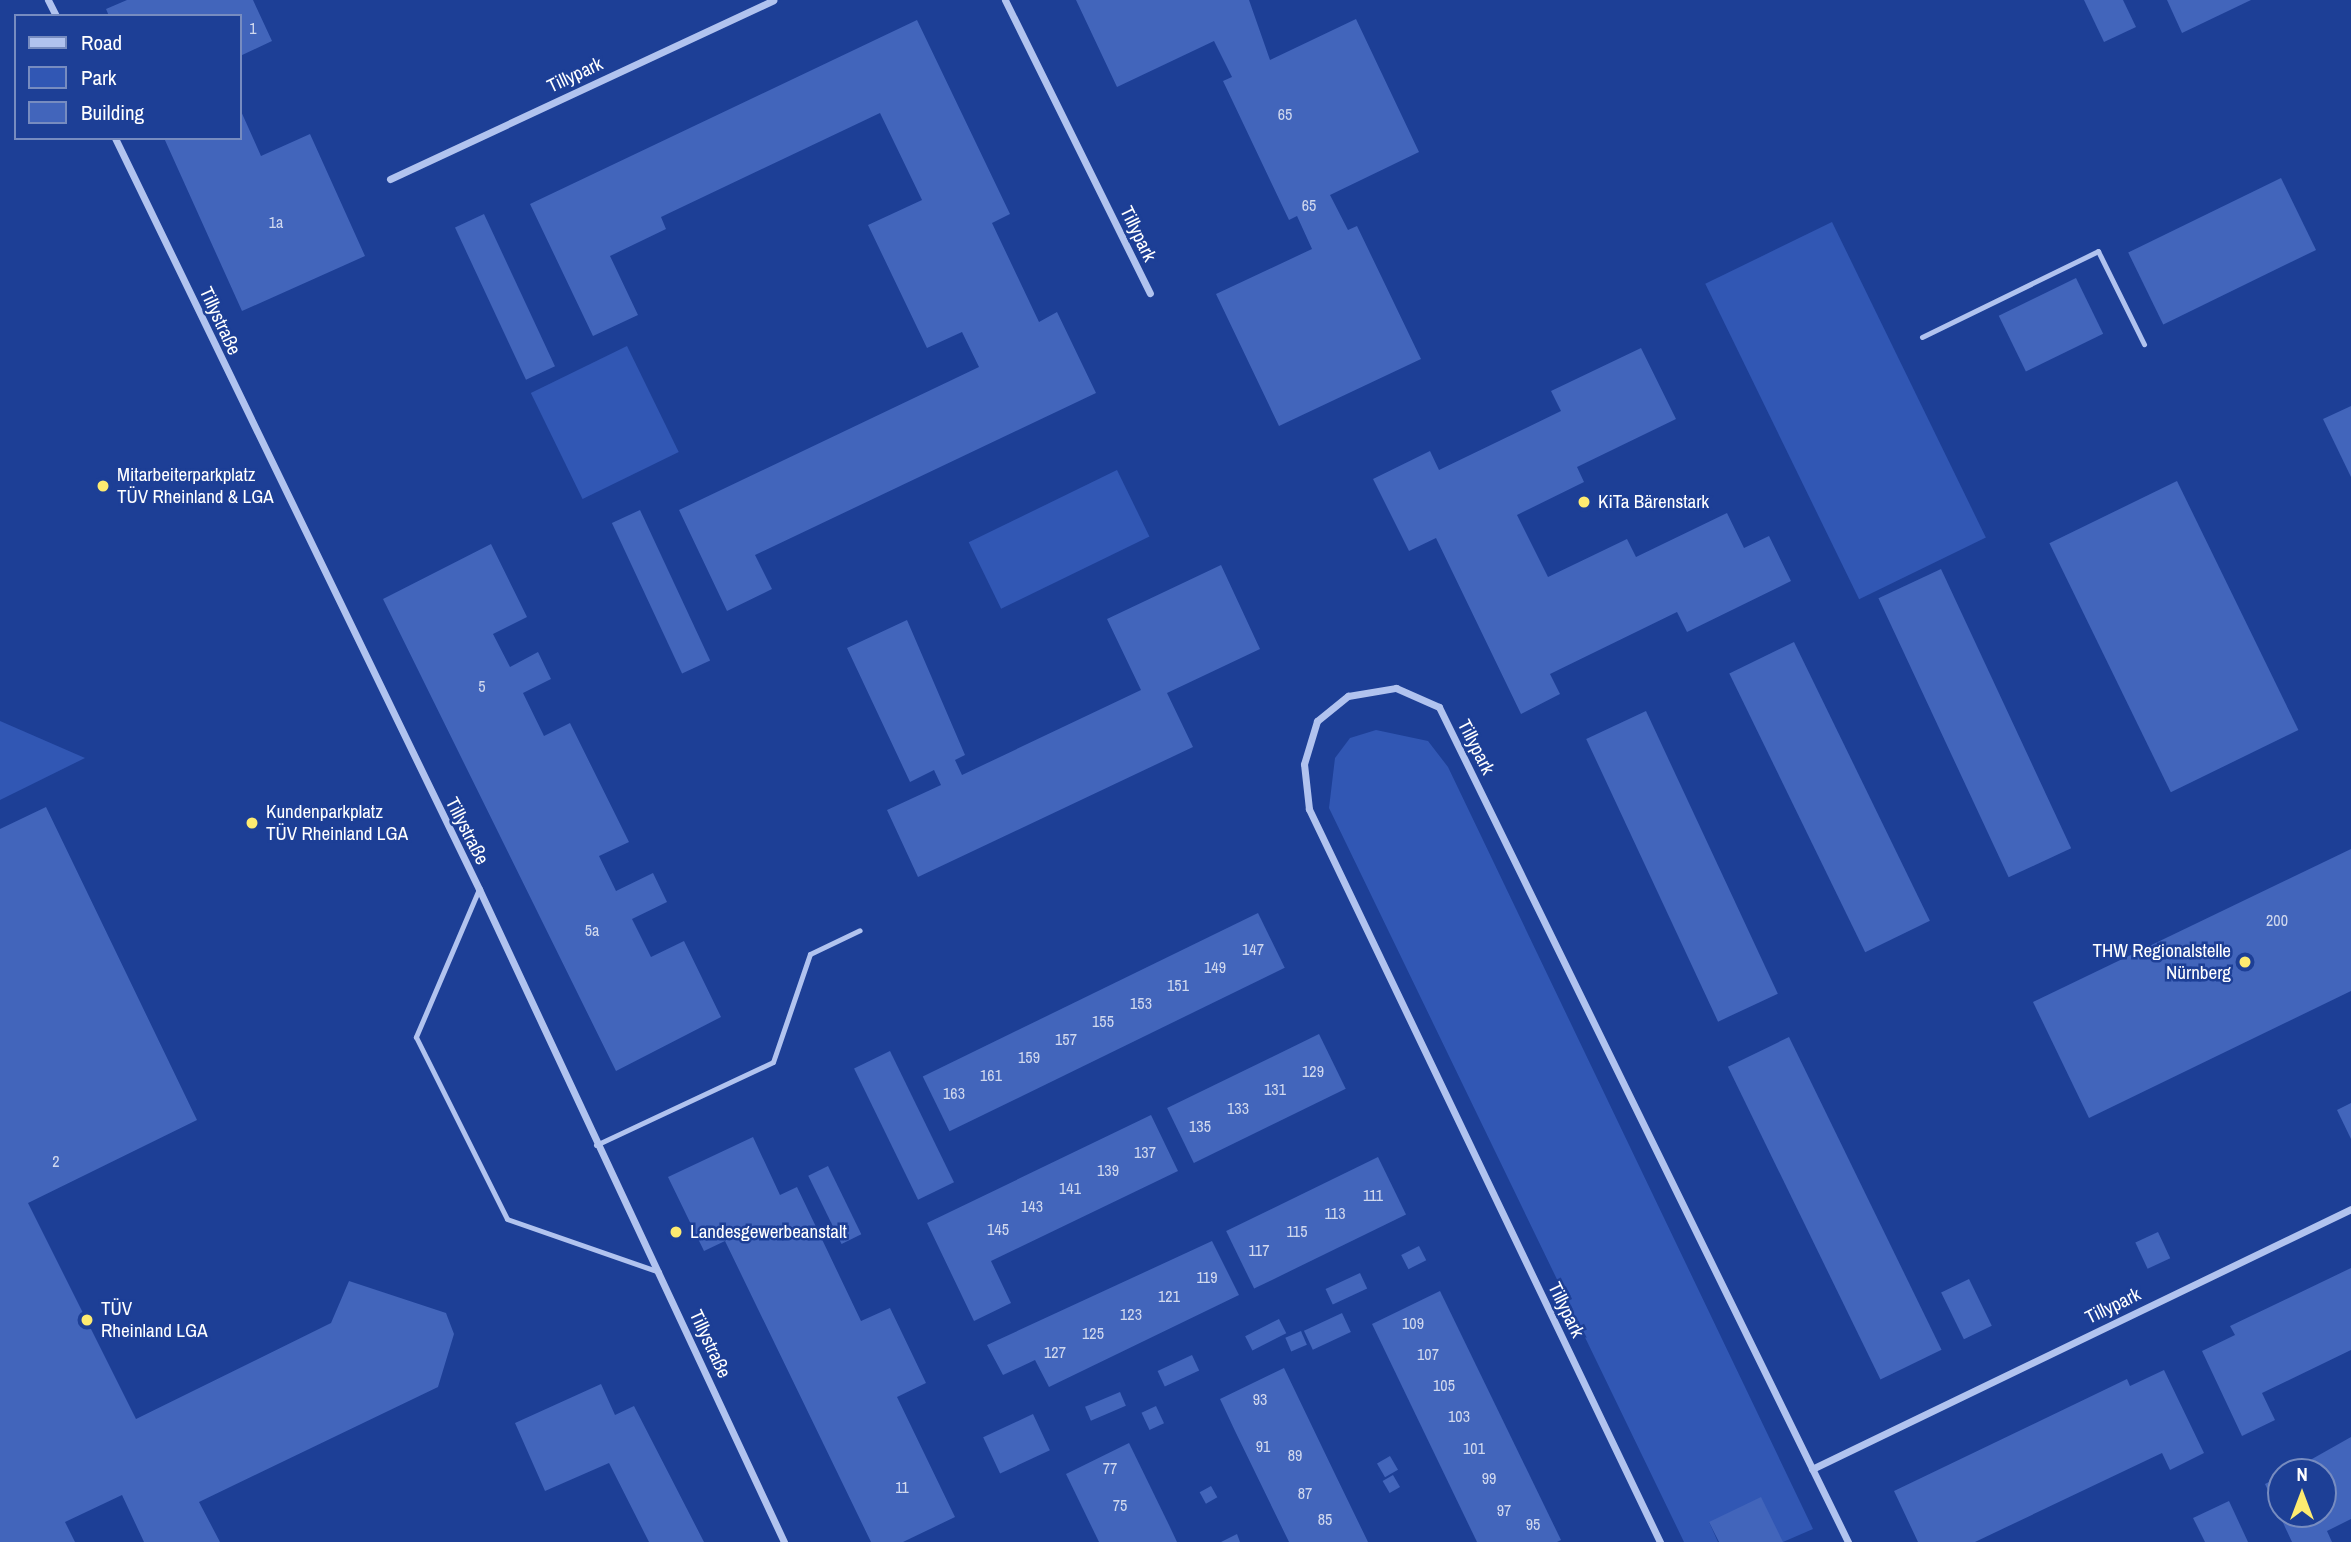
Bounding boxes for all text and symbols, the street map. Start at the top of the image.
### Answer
legend [14,14,242,140]
house number: 1 [249,18,257,38]
text: Road [81,28,122,57]
street label: Tillypark [544,52,606,98]
text: Park [81,63,116,92]
text: Building [81,98,144,127]
house number: 65 [1278,104,1292,124]
house number: 65 [1302,195,1316,215]
street label: Tillypark [1115,203,1161,265]
house number: 1a [269,212,283,232]
street label: Tillystraße [194,283,246,359]
place label: Mitarbeiterparkplatz TÜV Rheinland & LGA [117,464,274,508]
marker: Mitarbeiterparkplatz TÜV Rheinland & LGA [95,478,111,494]
place label: KiTa Bärenstark [1598,491,1709,513]
marker: KiTa Bärenstark [1576,494,1592,510]
house number: 5 [478,676,486,696]
street label: Tillypark [1453,716,1499,778]
street label: Tillystraße [440,794,494,868]
place label: Kundenparkplatz TÜV Rheinland LGA [266,801,408,845]
marker: Kundenparkplatz TÜV Rheinland LGA [244,815,260,831]
house number: 200 [2266,910,2288,930]
house number: 5a [585,920,599,940]
house number: 147 [1242,939,1264,959]
place label: THW Regionalstelle Nürnberg [2092,940,2231,984]
marker: THW Regionalstelle Nürnberg [2237,954,2253,970]
house number: 149 [1204,957,1226,977]
house number: 151 [1167,975,1189,995]
house number: 153 [1130,993,1152,1013]
house number: 155 [1092,1011,1114,1031]
house number: 157 [1055,1029,1077,1049]
house number: 159 [1018,1047,1040,1067]
house number: 129 [1302,1061,1324,1081]
house number: 161 [980,1065,1002,1085]
house number: 131 [1264,1079,1286,1099]
house number: 163 [943,1083,965,1103]
house number: 133 [1227,1098,1249,1118]
house number: 135 [1189,1116,1211,1136]
house number: 137 [1134,1142,1156,1162]
house number: 2 [52,1151,60,1171]
house number: 139 [1097,1160,1119,1180]
house number: 141 [1059,1178,1081,1198]
house number: 111 [1363,1185,1383,1205]
house number: 143 [1021,1196,1043,1216]
house number: 113 [1325,1203,1345,1223]
house number: 145 [987,1219,1009,1239]
place label: Landesgewerbeanstalt [690,1221,847,1243]
house number: 115 [1287,1221,1307,1241]
marker: Landesgewerbeanstalt [668,1224,684,1240]
house number: 117 [1249,1240,1269,1260]
house number: 119 [1197,1267,1217,1287]
street label: Tillypark [1543,1279,1589,1341]
street label: Tillypark [2082,1283,2144,1329]
house number: 121 [1158,1286,1180,1306]
place label: TÜV Rheinland LGA [101,1298,208,1342]
house number: 123 [1120,1304,1142,1324]
street label: Tillystraße [684,1306,736,1382]
marker: TÜV Rheinland LGA [79,1312,95,1328]
house number: 109 [1402,1313,1424,1333]
house number: 125 [1082,1323,1104,1343]
house number: 127 [1044,1342,1066,1362]
house number: 107 [1417,1344,1439,1364]
house number: 105 [1433,1375,1455,1395]
house number: 93 [1253,1389,1267,1409]
house number: 103 [1448,1406,1470,1426]
house number: 91 [1256,1436,1270,1456]
house number: 101 [1463,1438,1485,1458]
house number: 89 [1288,1445,1302,1465]
house number: 77 [1103,1458,1117,1478]
north arrow [2267,1458,2337,1528]
text: N [2296,1461,2308,1487]
house number: 99 [1482,1468,1496,1488]
house number: 11 [895,1477,909,1497]
house number: 87 [1298,1483,1312,1503]
house number: 75 [1113,1495,1127,1515]
house number: 97 [1497,1500,1511,1520]
house number: 85 [1318,1509,1332,1529]
house number: 95 [1526,1514,1540,1534]

